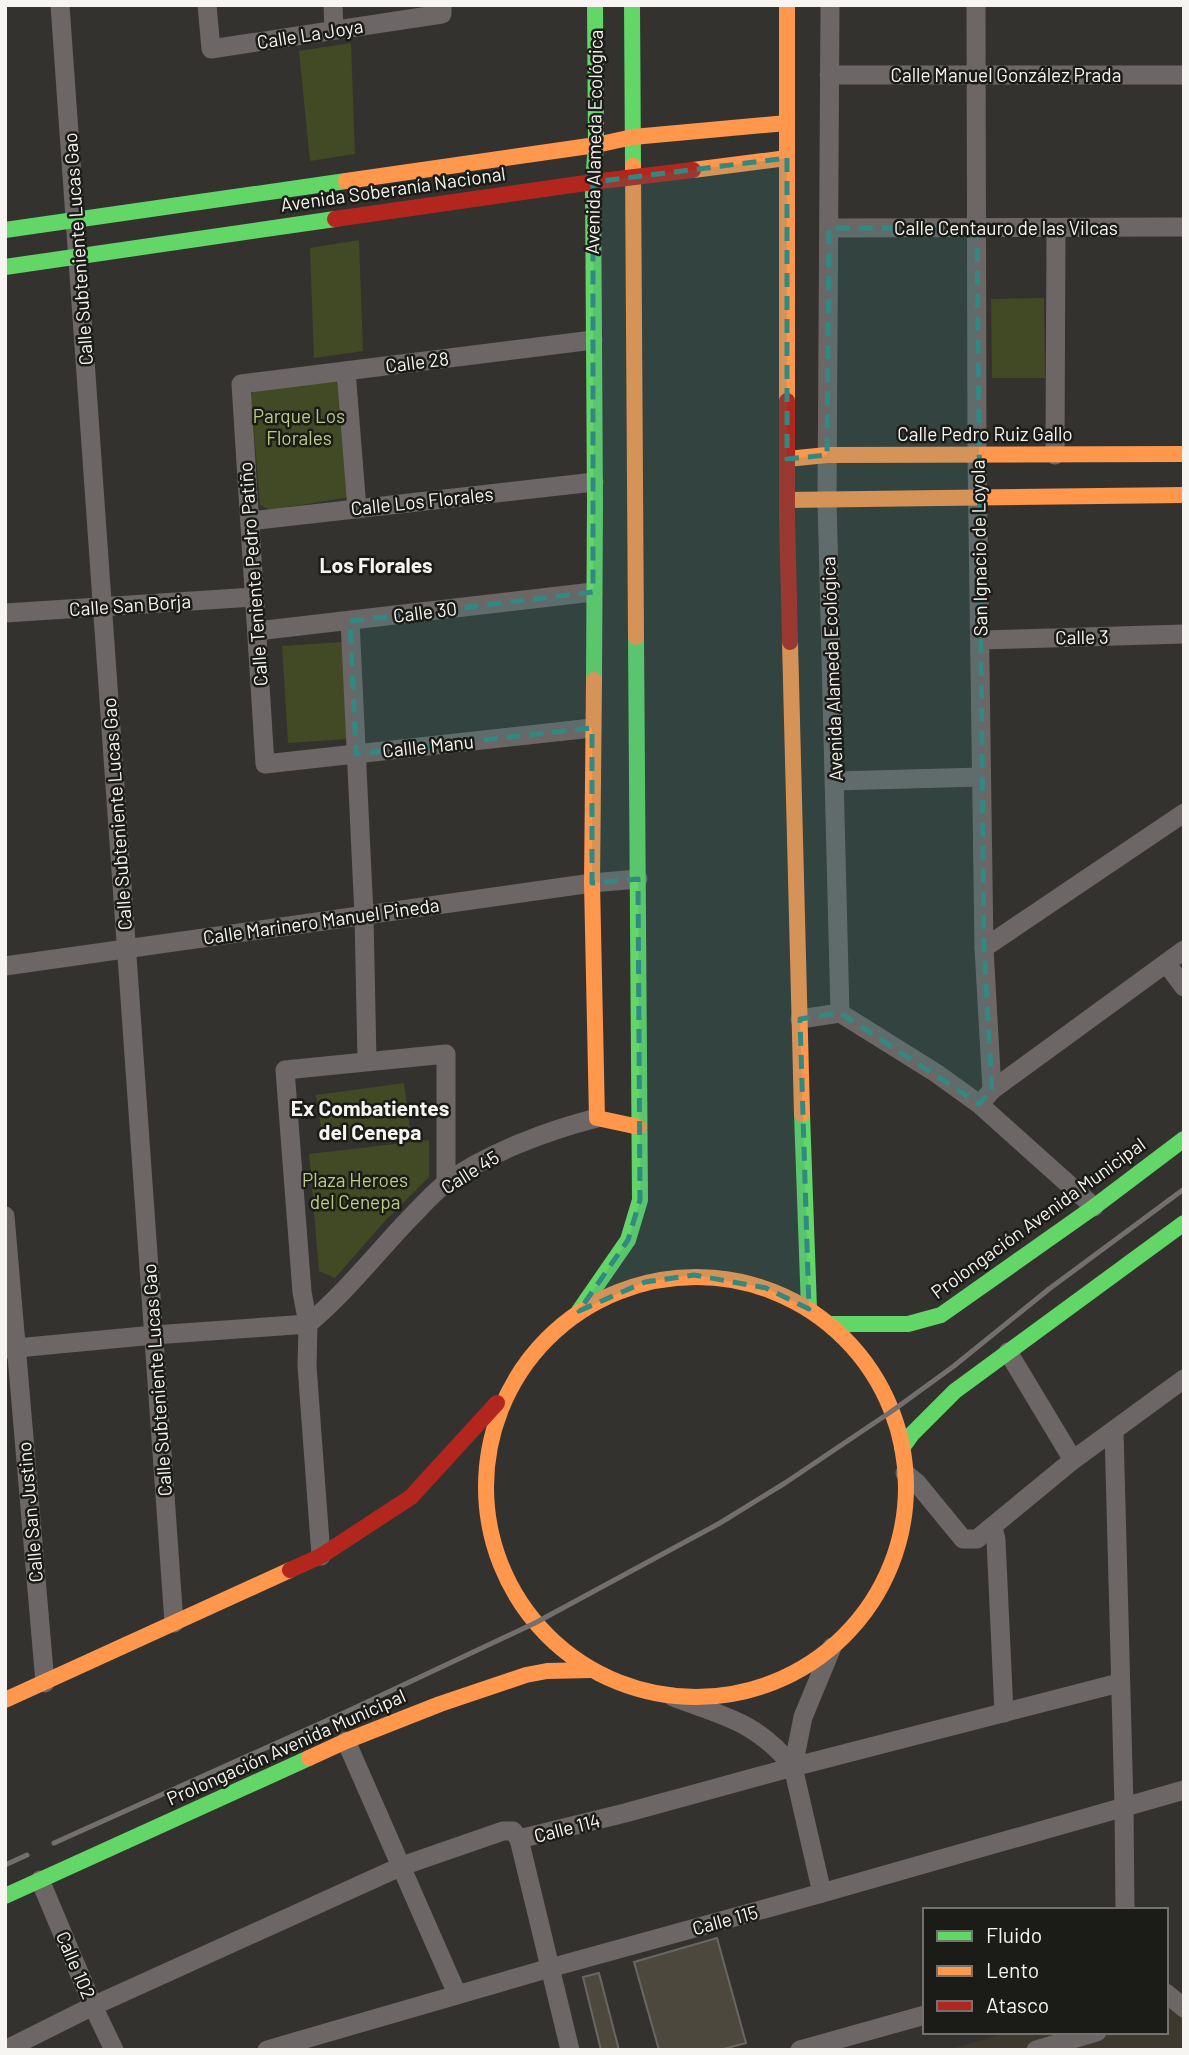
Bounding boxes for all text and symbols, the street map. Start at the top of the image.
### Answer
street label: Calle La Joya [255,14,365,53]
street label: Avenida Alameda Ecológica [580,29,607,255]
street label: Calle Manuel González Prada [891,63,1121,86]
street label: Calle Subteniente Lucas Gao [58,132,97,366]
street label: Avenida Soberanía Nacional [279,161,507,216]
street label: Calle Centauro de las Vilcas [894,216,1118,239]
street label: Calle 28 [384,346,450,377]
park label: Parque Los Florales [253,404,345,449]
street label: Calle Pedro Ruiz Gallo [897,422,1073,445]
street label: San Ignacio de Loyola [965,459,992,637]
street label: Calle Teniente Pedro Patiño [233,461,272,687]
street label: Calle Los Florales [349,482,494,519]
district label: Los Florales [319,552,433,577]
street label: Avenida Alameda Ecológica [816,556,847,782]
street label: Calle San Borja [68,589,192,620]
street label: Calle 30 [392,596,458,627]
street label: Calle 3 [1055,625,1109,648]
street label: Calle Subteniente Lucas Gao [97,697,136,931]
street label: Callle Manu [381,729,475,762]
street label: Calle Marinero Manuel Pineda [201,893,441,948]
district label: Ex Combatientes del Cenepa [291,1095,449,1144]
street label: Prolongación Avenida Municipal [926,1132,1149,1303]
street label: Calle 45 [436,1145,503,1198]
park label: Plaza Heroes del Cenepa [302,1168,408,1213]
street label: Calle Subteniente Lucas Gao [137,1263,176,1497]
street label: Calle San Justino [12,1441,47,1583]
street label: Prolongación Avenida Municipal [163,1683,409,1810]
street label: Calle 114 [531,1808,602,1847]
street label: Calle 115 [690,1900,760,1939]
legend [923,1908,1168,2034]
text: Fluido [986,1922,1042,1947]
street label: Calle 102 [52,1927,101,2002]
text: Lento [986,1957,1039,1982]
text: Atasco [986,1992,1049,2017]

